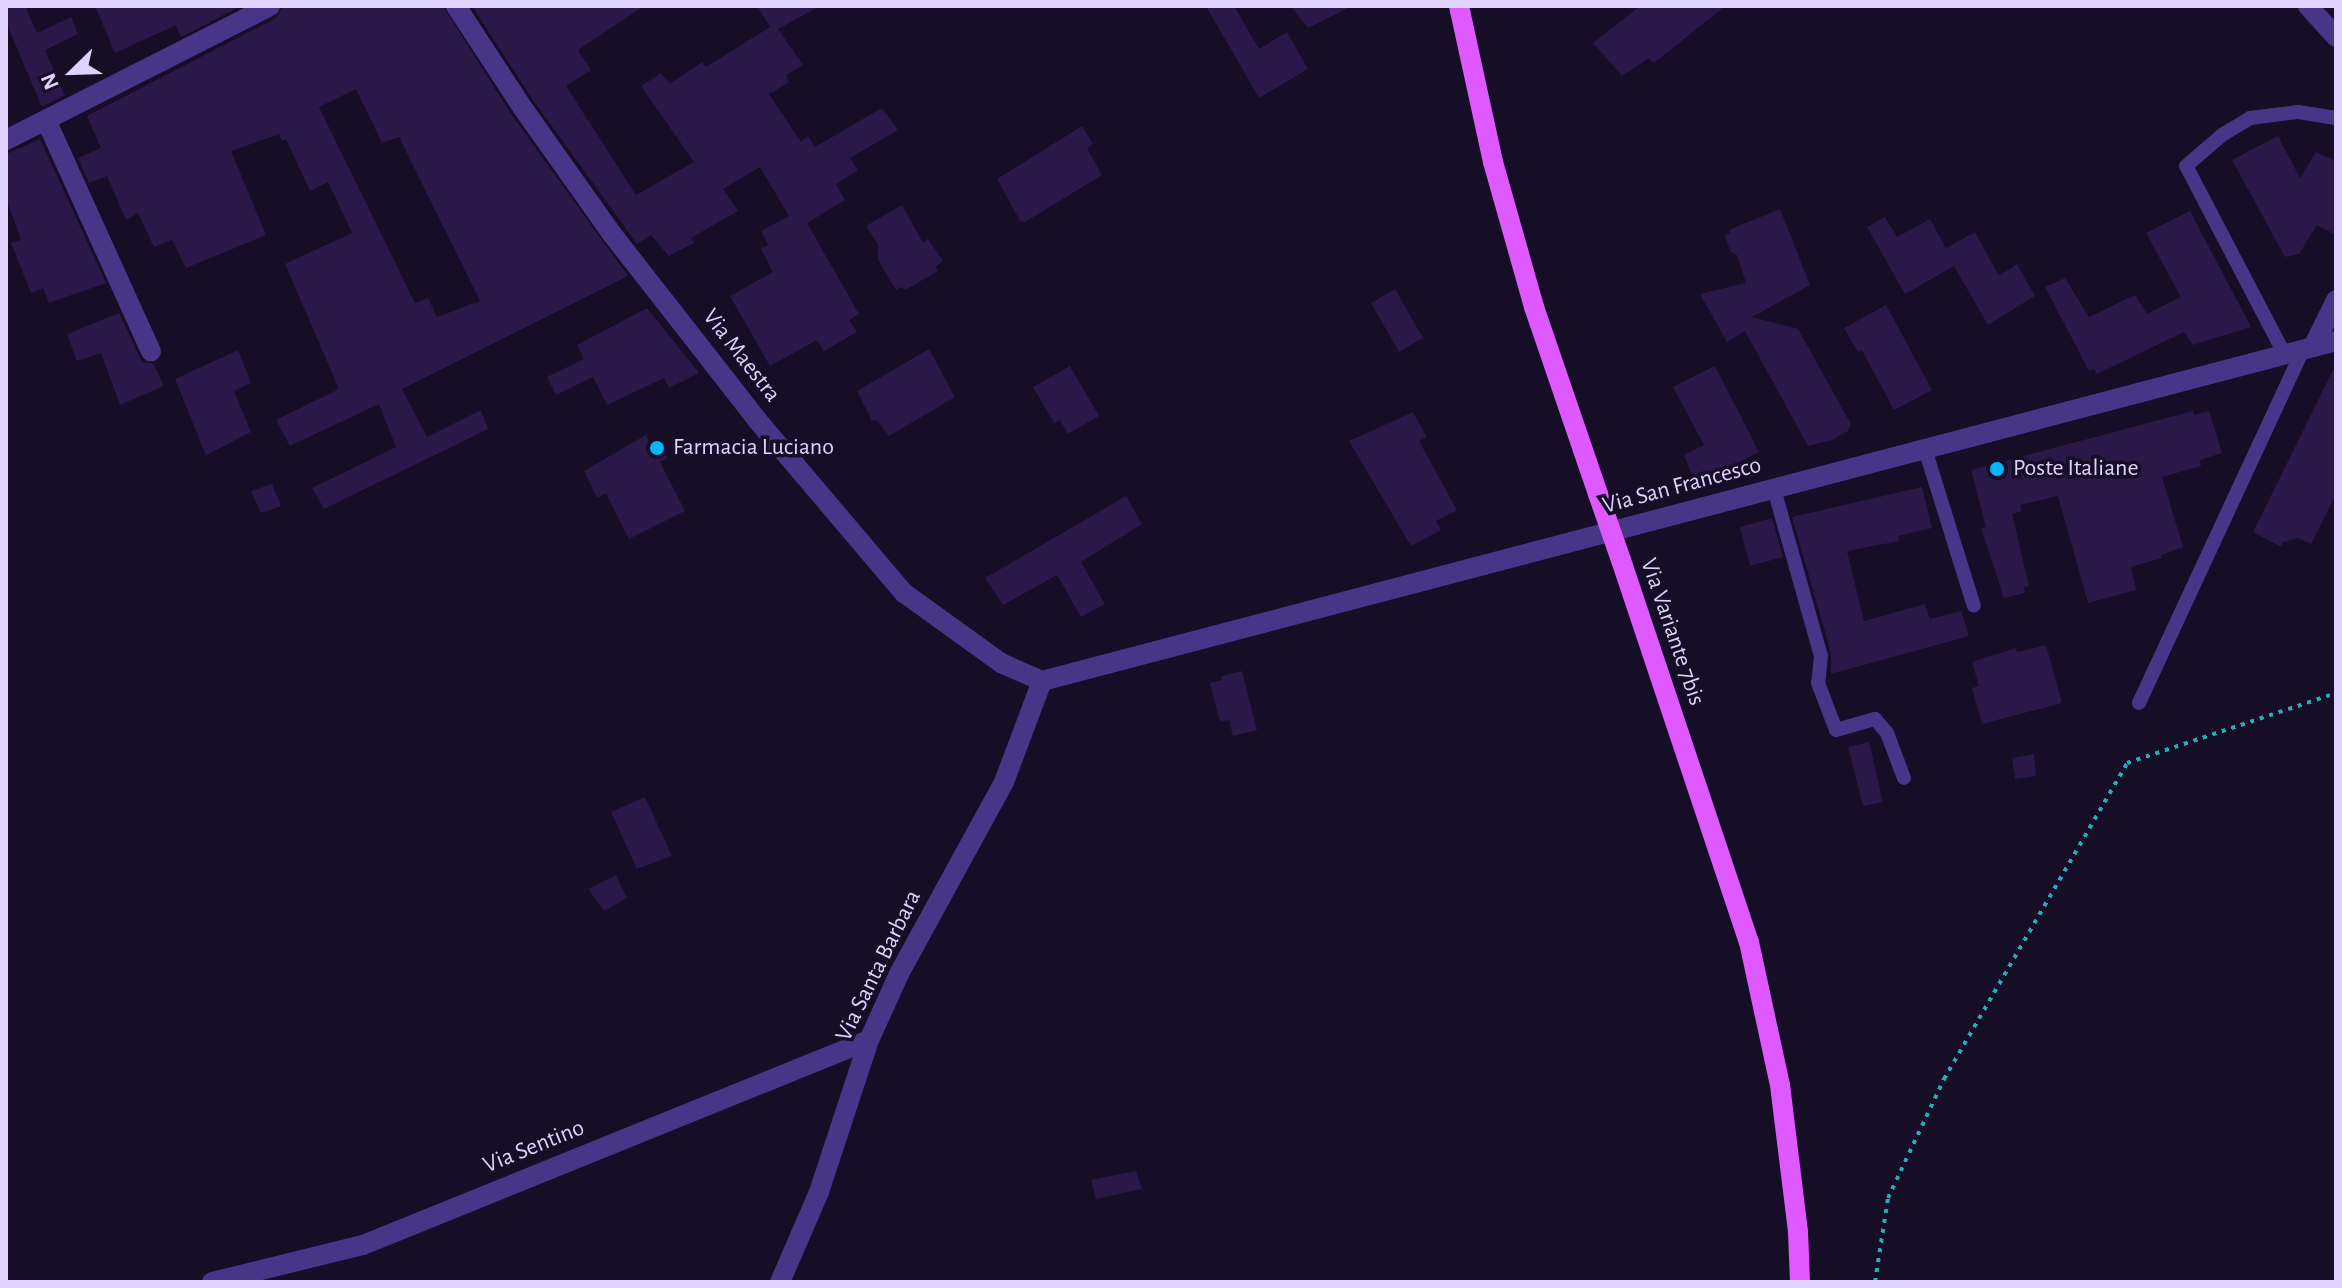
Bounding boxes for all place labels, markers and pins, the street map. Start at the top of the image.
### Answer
place label: Farmacia Luciano [673,434,834,462]
marker: Farmacia Luciano [648,439,666,457]
place label: Poste Italiane [2013,455,2138,483]
marker: Poste Italiane [1988,460,2006,478]

